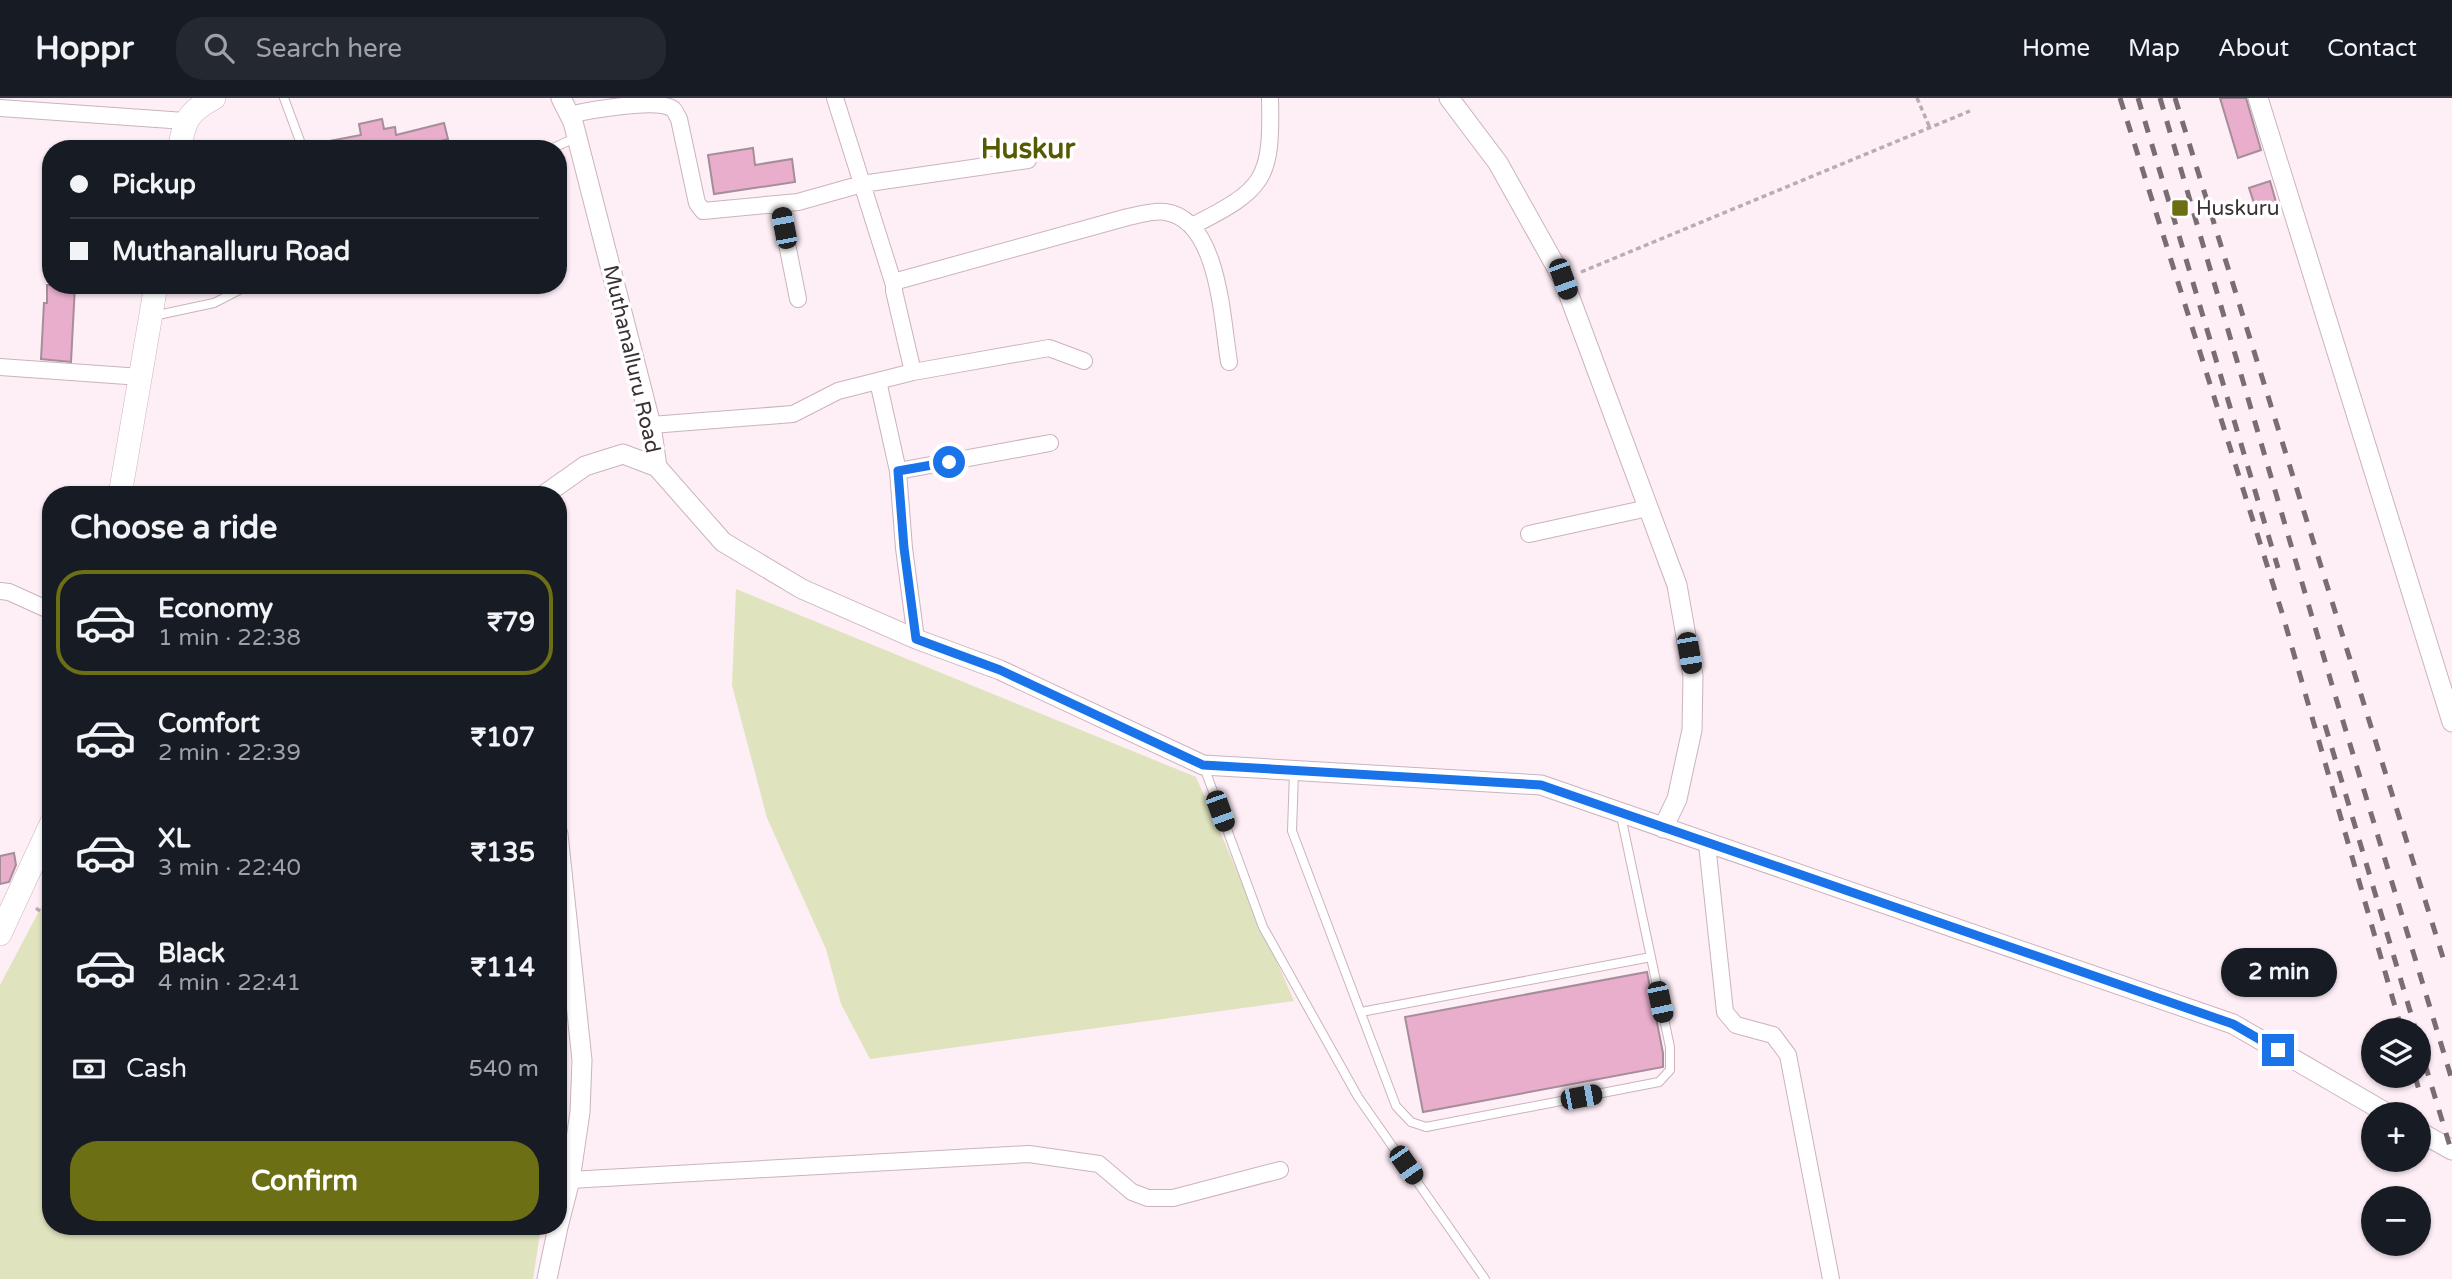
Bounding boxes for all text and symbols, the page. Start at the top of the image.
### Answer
search box [176,17,666,80]
text: Hoppr [35,29,134,68]
icon: search [200,29,238,67]
text: Search here [256,33,402,64]
text: Home [2022,34,2090,63]
text: Map [2128,34,2180,63]
text: About [2218,34,2289,63]
text: Contact [2327,34,2417,63]
district label: Huskur [981,132,1076,166]
text: Pickup [112,169,196,200]
place label: Huskuru [2196,196,2280,221]
marker: Huskuru [2170,198,2190,218]
car [770,205,799,251]
text: Muthanalluru Road [112,236,350,267]
car [1546,256,1581,302]
street label: Muthanalluru Road [598,263,665,456]
route start [933,446,965,478]
text: Choose a ride [70,509,277,547]
icon: car [74,591,137,654]
text: Economy [158,593,273,624]
text: ₹79 [487,607,535,638]
text: 1 min · 22:38 [158,624,301,652]
car [1676,630,1703,676]
icon: car [74,706,137,769]
text: Comfort [158,708,260,739]
text: ₹107 [471,722,535,753]
text: 2 min · 22:39 [158,739,301,767]
car [1203,788,1238,834]
icon: car [74,821,137,884]
text: XL [158,823,190,854]
text: ₹135 [471,837,535,868]
text: 3 min · 22:40 [158,854,301,882]
icon: car [74,936,137,999]
text: Black [158,938,225,969]
callout: 2 min [2220,948,2336,998]
text: ₹114 [471,952,535,983]
text: 2 min [2248,958,2310,986]
text: 4 min · 22:41 [158,969,301,997]
car [1646,979,1675,1025]
map controls [2361,1018,2431,1256]
button: layers [2361,1018,2431,1088]
route end [2262,1034,2294,1066]
icon: cash [70,1050,108,1088]
text: Cash [126,1053,187,1084]
text: 540 m [469,1055,539,1083]
car [1559,1083,1604,1111]
button: + [2361,1102,2431,1172]
button: Confirm [70,1141,539,1221]
car [1386,1142,1427,1188]
button: − [2361,1186,2431,1256]

